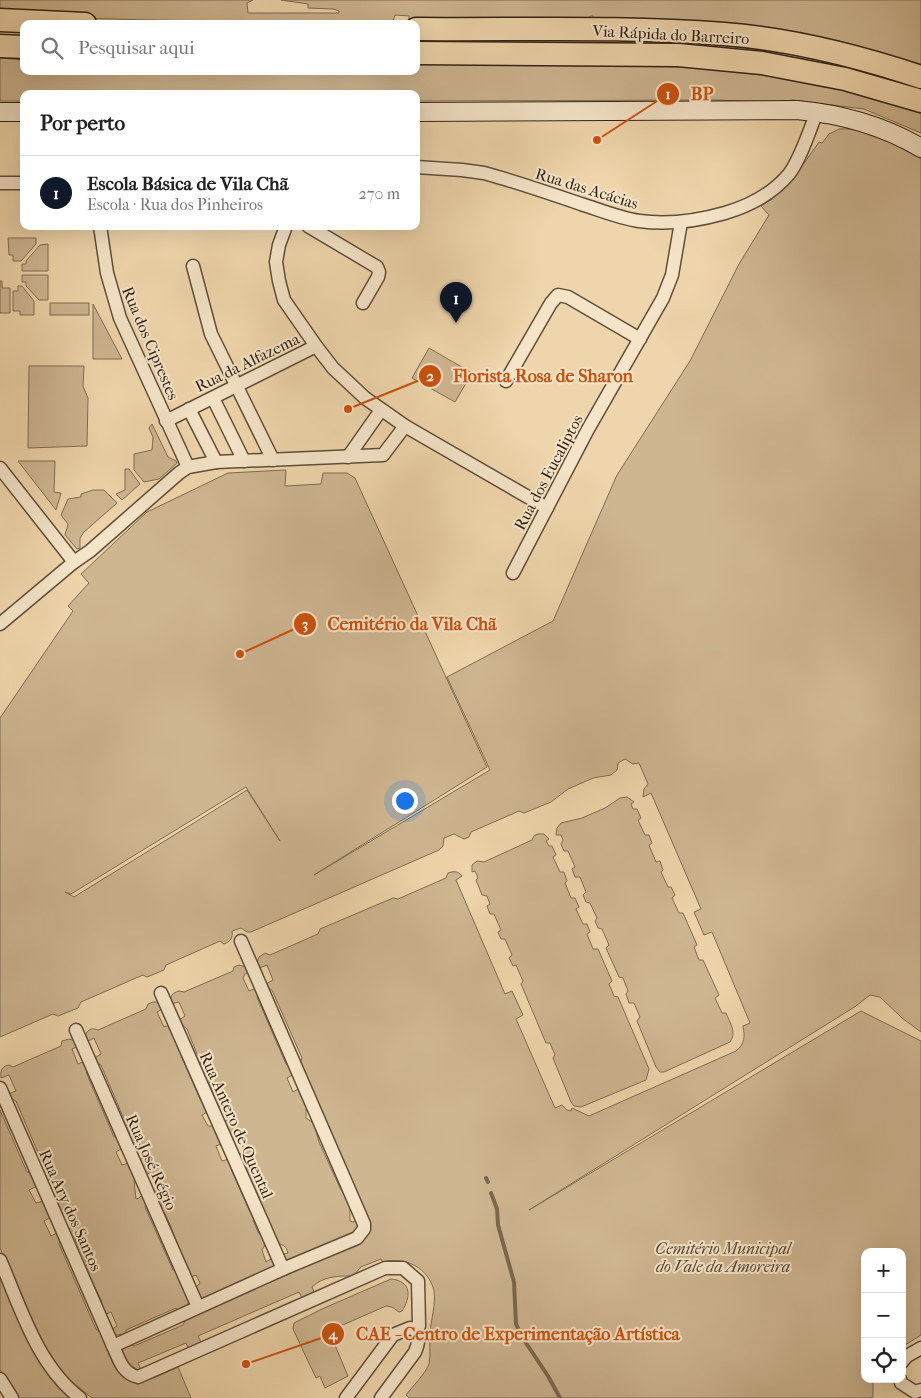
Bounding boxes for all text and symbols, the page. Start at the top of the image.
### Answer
search box [20,20,420,75]
street label: Via Rápida do Barreiro [591,21,750,48]
icon: search [38,34,66,62]
text: Pesquisar aqui [78,37,195,59]
callout: BP [656,78,723,111]
text: BP [691,84,713,105]
text: 1 [665,85,671,103]
text: Por perto [40,111,125,135]
street label: Rua das Acácias [533,164,641,213]
text: Escola Básica de Vila Chã [87,173,289,195]
text: 1 [53,184,59,203]
text: 270 m [359,184,400,203]
text: Escola · Rua dos Pinheiros [87,195,263,214]
pin: 1 [440,282,472,323]
street label: Rua dos Ciprestes [118,284,183,403]
street label: Rua da Alfazema [192,329,303,396]
callout: Florista Rosa de Sharon [418,359,643,392]
text: Florista Rosa de Sharon [452,366,634,387]
text: 2 [426,367,434,385]
street label: Rua dos Eucaliptos [510,411,587,533]
callout: Cemitério da Vila Chã [292,607,506,640]
text: Cemitério da Vila Chã [327,614,497,635]
text: 3 [302,615,308,633]
your location [392,788,418,814]
street label: Rua Antero de Quental [196,1049,278,1202]
street label: Rua José Régio [122,1111,181,1213]
street label: Rua Ary dos Santos [35,1146,106,1274]
park label: Cemitério Municipal do Vale da Amoreira [655,1239,793,1276]
map controls [861,1248,906,1383]
button: + [861,1248,906,1293]
button: − [861,1293,906,1338]
callout: CAE - Centro de Experimentação Artística [321,1317,690,1350]
text: CAE - Centro de Experimentação Artística [356,1324,681,1345]
text: 4 [328,1325,339,1343]
button: locate [861,1338,906,1383]

